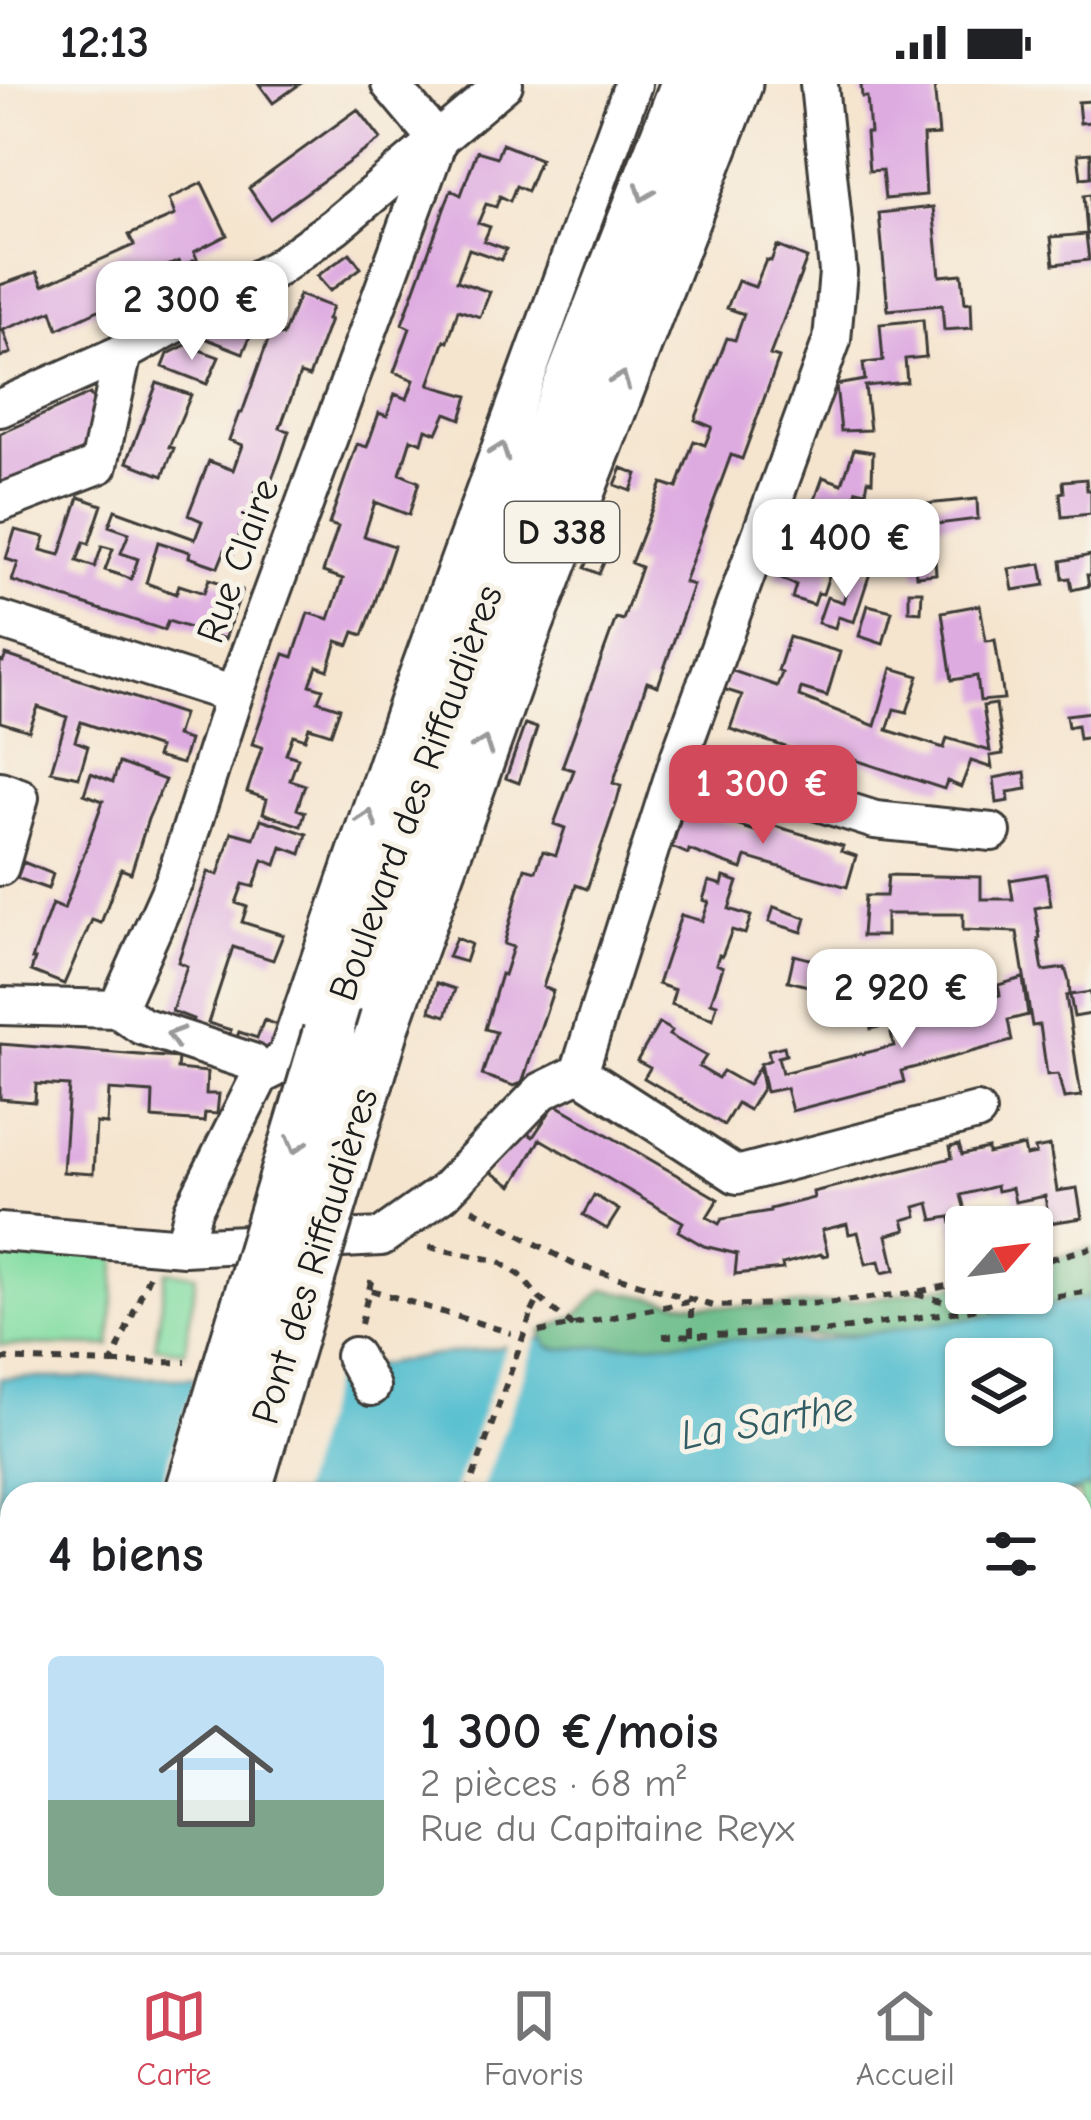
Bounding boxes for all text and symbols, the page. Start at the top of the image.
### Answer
text: 12:13 [60,16,149,68]
one-way arrow [633,181,658,202]
pin: 2 300 € [81,261,303,363]
text: 2 300 € [123,277,261,322]
one-way arrow [607,371,632,392]
one-way arrow [485,441,510,462]
street label: Rue Claire [188,473,288,649]
pin: 1 400 € [735,499,957,601]
road number: D 338 [505,502,619,562]
text: 1 400 € [780,515,912,560]
street label: Boulevard des Riffaudières [320,579,512,1007]
one-way arrow [469,736,493,757]
pin: 1 300 € [652,745,874,847]
text: 1 300 € [696,761,830,806]
one-way arrow [354,809,378,830]
pin: 2 920 € [791,949,1013,1051]
text: 2 920 € [834,965,970,1010]
one-way arrow [166,1025,187,1050]
street label: Pont des Riffaudières [242,1083,388,1429]
one-way arrow [285,1134,310,1155]
north arrow [945,1206,1053,1314]
map controls [945,1206,1053,1446]
button: layers [945,1338,1053,1446]
water label: La Sarthe [677,1382,857,1460]
icon: filters [978,1521,1044,1587]
text: 4 biens [48,1525,204,1584]
text: 1 300 €/mois [420,1702,718,1761]
icon: home [144,1704,288,1848]
text: 2 pièces · 68 m² [420,1761,686,1806]
text: Rue du Capitaine Reyx [420,1806,794,1851]
tab: Carte [136,1983,212,2093]
tab: Favoris [484,1983,583,2093]
tab: Accueil [856,1983,955,2093]

